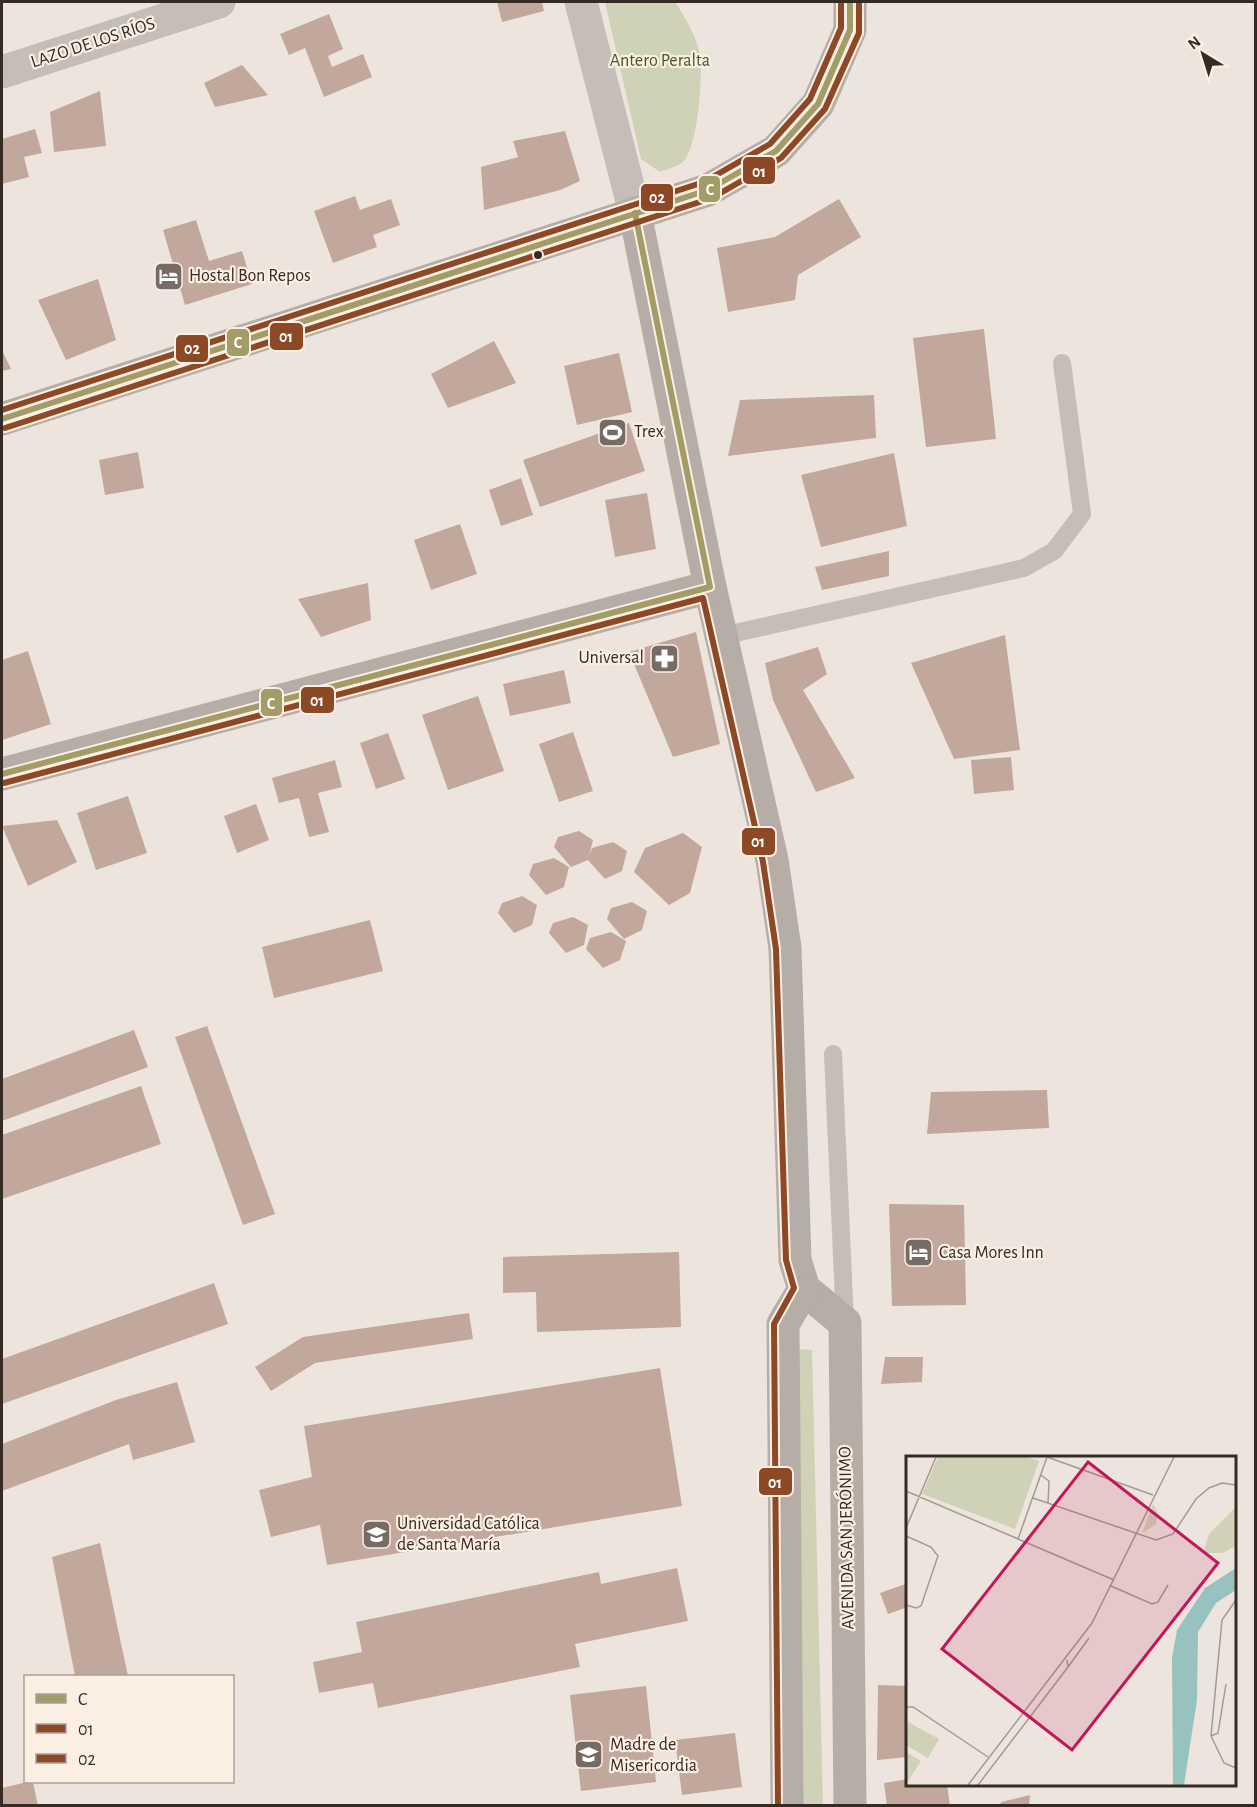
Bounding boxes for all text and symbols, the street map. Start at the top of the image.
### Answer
street label: LAZO DE LOS RÍOS [28,12,157,72]
north arrow [1173,24,1233,84]
text: N [1185,33,1204,53]
park label: Antero Peralta [610,52,710,70]
line badge: 01 [742,156,776,185]
text: 01 [752,164,766,180]
line badge: C [698,175,721,203]
text: C [706,182,715,198]
line badge: 02 [640,183,674,212]
text: 02 [649,190,665,206]
unlabelled marker [532,249,544,261]
hotel icon: Hostal Bon Repos [152,260,184,292]
place label: Hostal Bon Repos [189,267,311,285]
line badge: 01 [269,322,304,351]
line badge: C [226,328,250,357]
text: 01 [279,329,293,345]
line badge: 02 [175,334,209,363]
text: C [234,335,243,351]
text: 02 [184,341,200,357]
sports icon: Trex [597,416,629,448]
place label: Trex [634,423,664,441]
pharmacy icon: Universal [649,642,681,674]
place label: Universal [579,649,644,667]
line badge: 01 [300,686,335,714]
line badge: C [260,688,283,717]
text: 01 [310,693,324,709]
text: C [267,696,276,712]
line badge: 01 [741,827,776,856]
text: 01 [751,834,765,850]
hotel icon: Casa Mores Inn [902,1237,934,1269]
place label: Casa Mores Inn [939,1244,1044,1262]
street label: AVENIDA SAN JERÓNIMO [833,1446,858,1630]
inset map [906,1456,1236,1786]
line badge: 01 [758,1467,793,1496]
text: 01 [768,1475,782,1491]
place label: Universidad Católica de Santa María [397,1515,540,1554]
school or university icon: Universidad Católica de Santa María [360,1518,392,1550]
legend [24,1675,234,1783]
text: C [78,1691,87,1709]
text: 01 [78,1721,94,1739]
place label: Madre de Misericordia [610,1736,697,1775]
school or university icon: Madre de Misericordia [573,1739,605,1771]
text: 02 [78,1751,96,1769]

